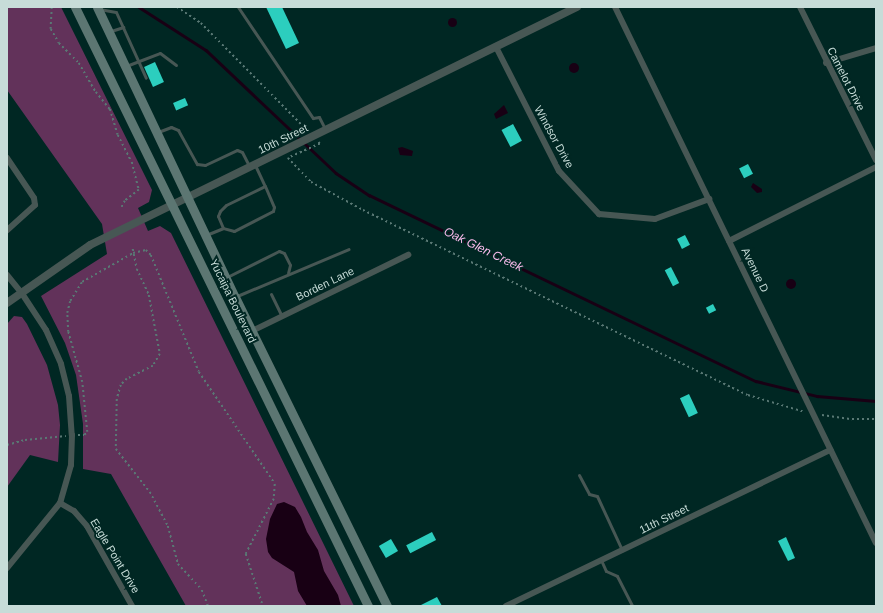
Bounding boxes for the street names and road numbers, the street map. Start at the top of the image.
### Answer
street label: Camelot Drive [824,45,868,113]
street label: Windsor Drive [531,104,577,170]
street label: 10th Street [256,121,310,157]
street label: Avenue D [739,245,771,295]
street label: Yucaipa Boulevard [207,257,259,345]
street label: Borden Lane [294,264,356,304]
street label: 11th Street [637,501,691,537]
street label: Eagle Point Drive [87,516,143,596]

